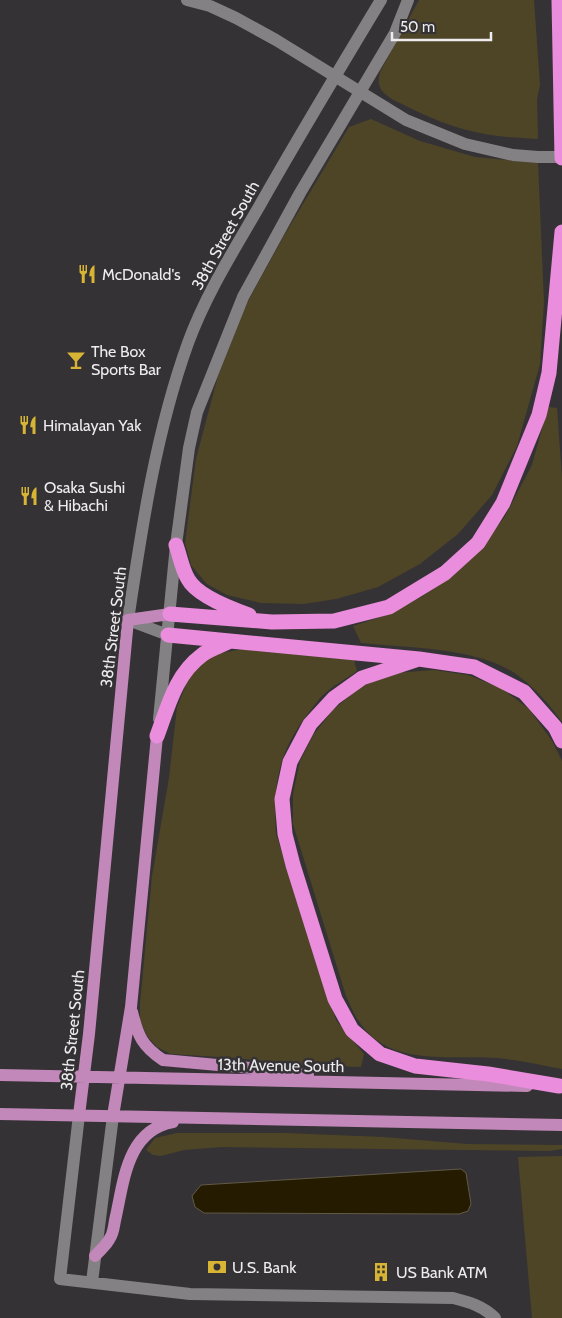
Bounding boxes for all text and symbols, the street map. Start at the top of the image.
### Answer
scale bar [392,10,491,42]
text: 50 m [400,18,435,36]
street label: 38th Street South [188,178,263,293]
restaurant icon: McDonald's [76,263,98,285]
place label: McDonald's [102,265,181,284]
place label: The Box Sports Bar [91,342,162,379]
bar icon: The Box Sports Bar [65,349,87,371]
restaurant icon: Himalayan Yak [17,414,39,436]
place label: Himalayan Yak [43,416,142,435]
place label: Osaka Sushi & Hibachi [44,478,125,515]
restaurant icon: Osaka Sushi & Hibachi [18,485,40,507]
street label: 38th Street South [97,566,130,688]
street label: 38th Street South [57,969,88,1091]
street label: 13th Avenue South [218,1055,344,1076]
bank icon: U.S. Bank [206,1256,228,1278]
place label: U.S. Bank [232,1258,297,1277]
building icon: US Bank ATM [370,1261,392,1283]
place label: US Bank ATM [396,1263,488,1282]

